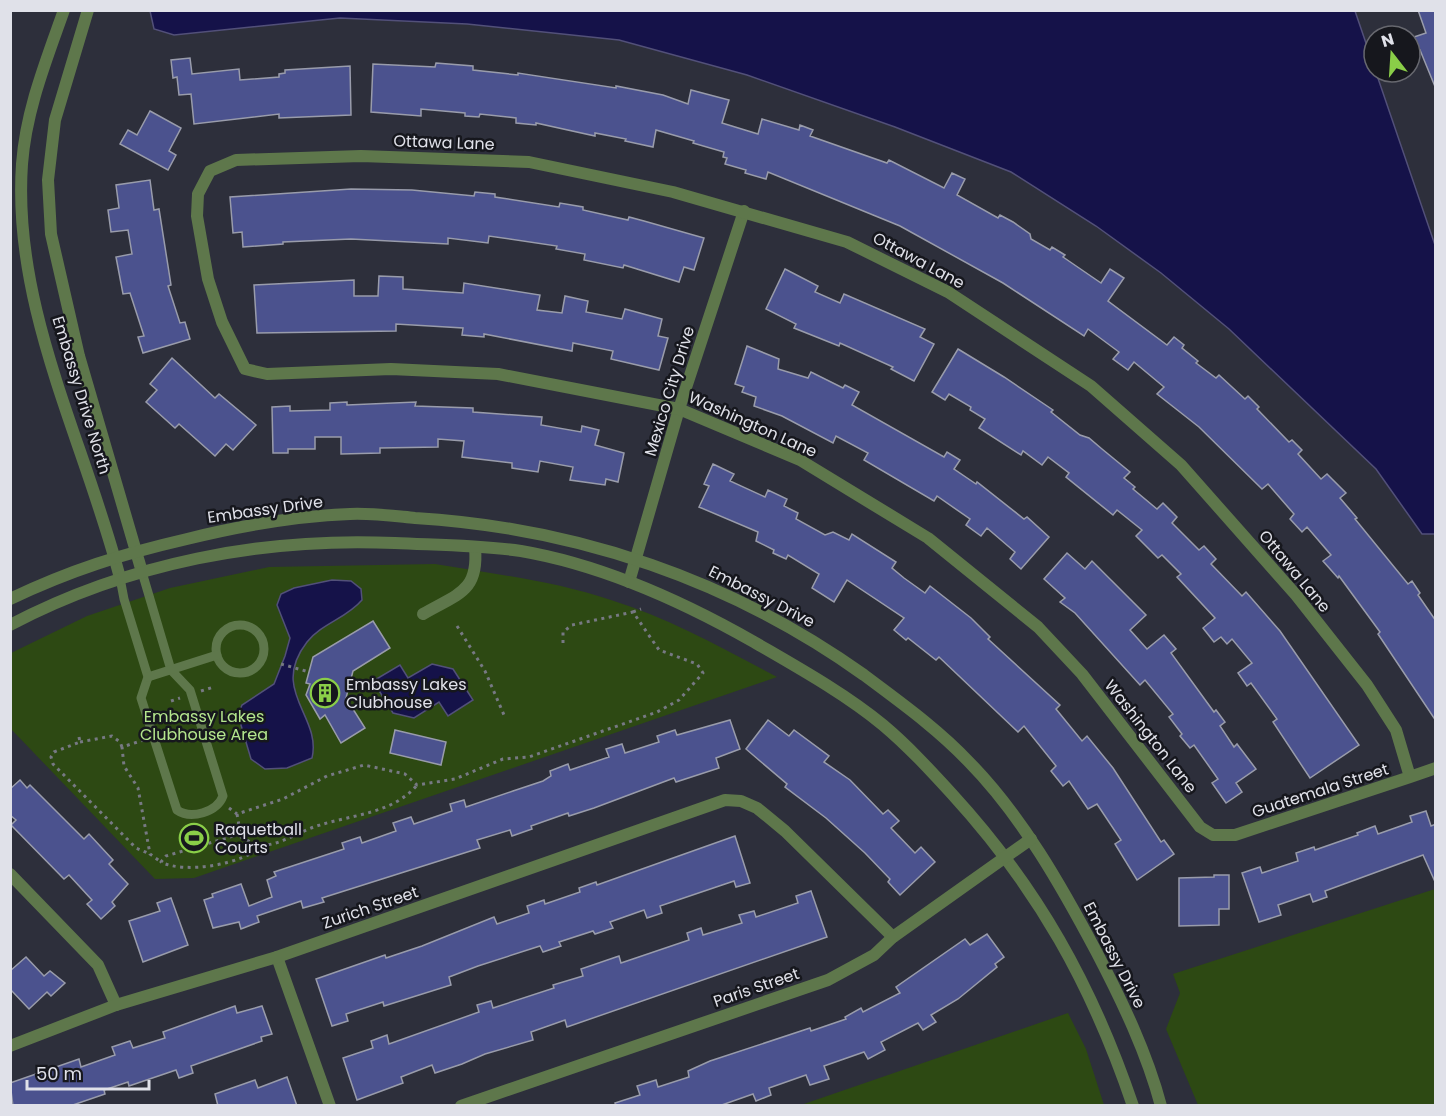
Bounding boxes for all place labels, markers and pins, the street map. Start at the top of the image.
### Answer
place label: Embassy Lakes Clubhouse [346,673,467,714]
building icon: Embassy Lakes Clubhouse [309,677,341,709]
place label: Raquetball Courts [215,818,302,859]
sports icon: Raquetball Courts [178,822,210,854]

